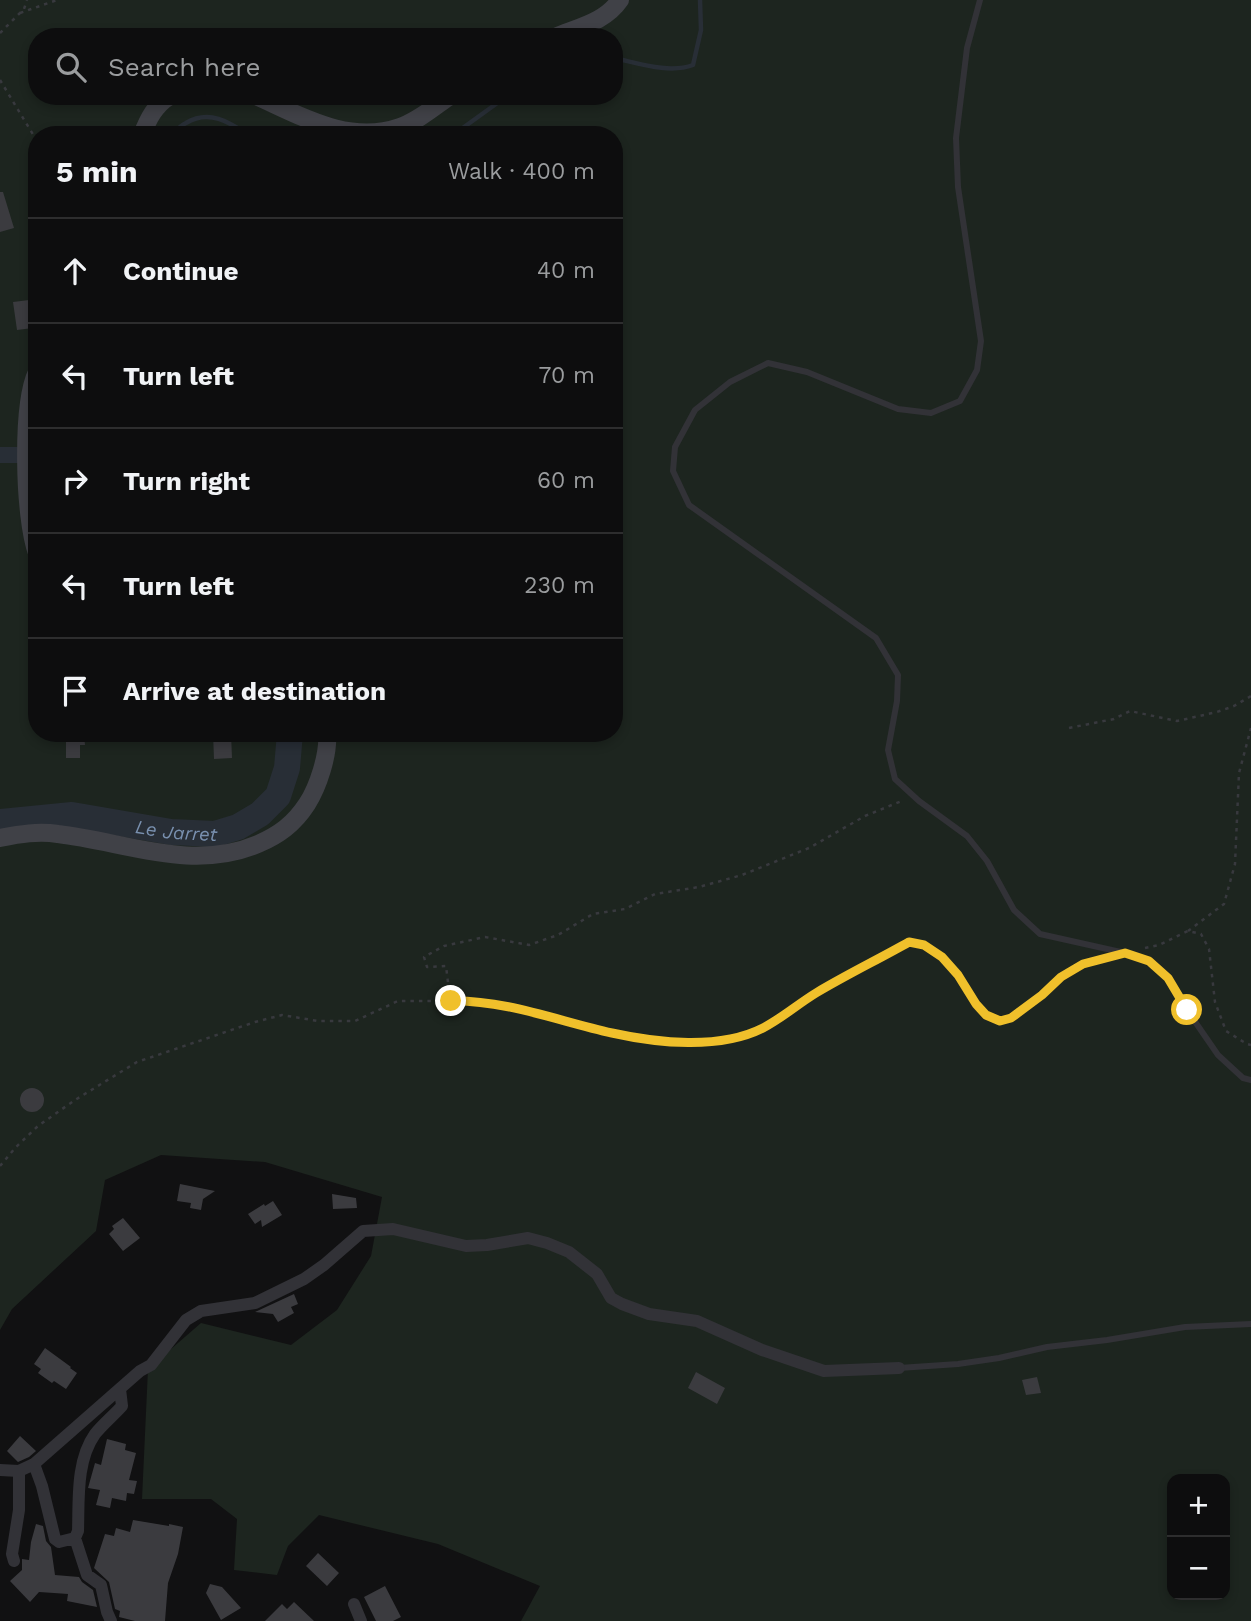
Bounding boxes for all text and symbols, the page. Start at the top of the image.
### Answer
search box [28,28,623,105]
icon: search [52,48,90,86]
text: Search here [108,52,260,82]
text: 5 min [56,154,138,189]
text: Walk · 400 m [448,158,595,185]
icon: ahead [56,252,94,290]
text: Continue [123,256,239,286]
text: 40 m [537,257,595,284]
icon: left [56,357,94,395]
text: Turn left [123,361,234,391]
text: 70 m [538,362,595,389]
icon: right [56,462,94,500]
text: Turn right [123,466,250,496]
text: 60 m [537,467,595,494]
icon: left [56,567,94,605]
text: Turn left [123,571,234,601]
text: 230 m [524,572,595,599]
icon: arrive [56,672,94,710]
text: Arrive at destination [123,676,386,706]
water label: Le Jarret [134,815,218,846]
route end [435,985,466,1016]
route start [1171,994,1202,1025]
map controls [1167,1474,1230,1600]
button: + [1167,1474,1230,1537]
button: − [1167,1537,1230,1600]

